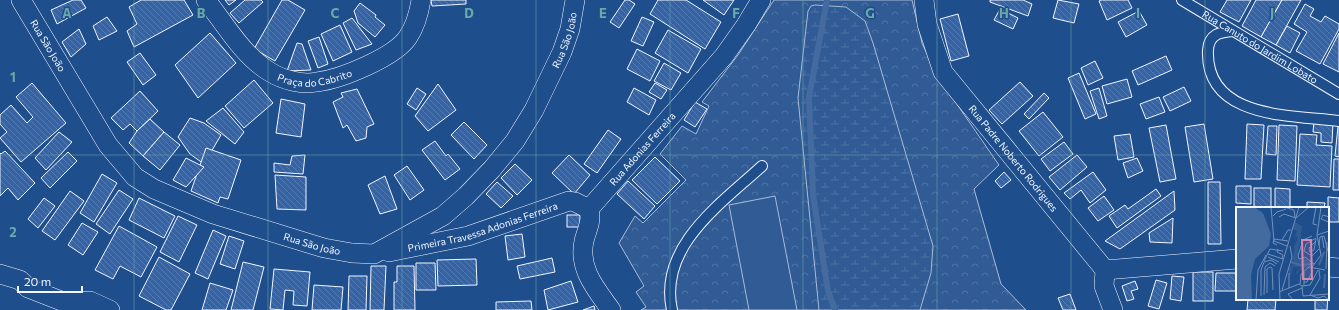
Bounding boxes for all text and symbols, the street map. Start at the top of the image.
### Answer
text: A [62,5,72,21]
text: B [197,5,206,21]
text: C [331,5,340,21]
text: D [464,5,474,21]
text: E [599,5,607,21]
text: F [732,5,740,21]
text: G [865,5,875,21]
text: H [999,5,1009,21]
text: I [1136,5,1140,21]
street label: Rua Canuto do Jardim Lobato [1200,8,1320,86]
street label: Rua São João [549,11,579,70]
street label: Rua São João [28,17,68,74]
street label: Praça do Cabrito [276,67,354,89]
text: 1 [10,69,16,85]
street label: Rua Padre Noberto Rodrigues [966,102,1061,214]
street label: Rua Adonias Ferreira [607,110,678,188]
street label: Primeira Travessa Adonias Ferreira [407,199,559,254]
inset map [1236,207,1329,300]
text: 2 [9,224,17,240]
street label: Rua São João [282,230,341,257]
scale bar [18,268,82,294]
text: 20 m [24,274,51,288]

